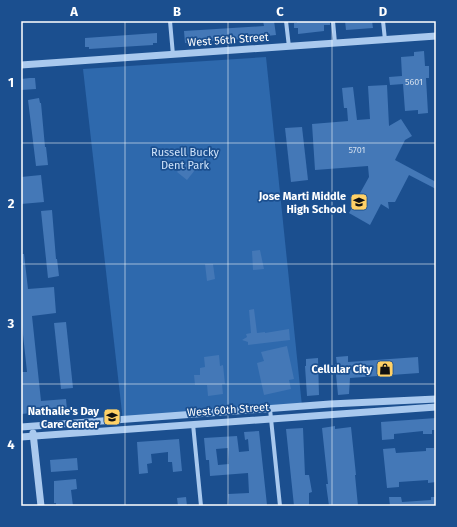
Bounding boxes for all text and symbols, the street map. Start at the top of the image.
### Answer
text: A [69,4,78,19]
text: B [173,4,181,19]
text: C [276,4,284,19]
text: D [379,4,388,19]
street label: West 56th Street [187,31,269,49]
text: 1 [8,75,14,90]
house number: 5601 [405,77,423,87]
house number: 5701 [349,145,365,155]
park label: Russell Bucky Dent Park [151,146,220,172]
place label: Jose Marti Middle High School [258,190,347,216]
school or university icon: Jose Marti Middle High School [349,192,369,212]
text: 2 [8,196,15,211]
text: 3 [7,316,15,331]
shop icon: Cellular City [375,359,395,379]
place label: Cellular City [311,363,372,376]
street label: West 60th Street [187,401,269,419]
place label: Nathalie's Day Care Center [28,405,100,431]
school or university icon: Nathalie's Day Care Center [102,407,122,427]
text: 4 [7,437,15,452]

